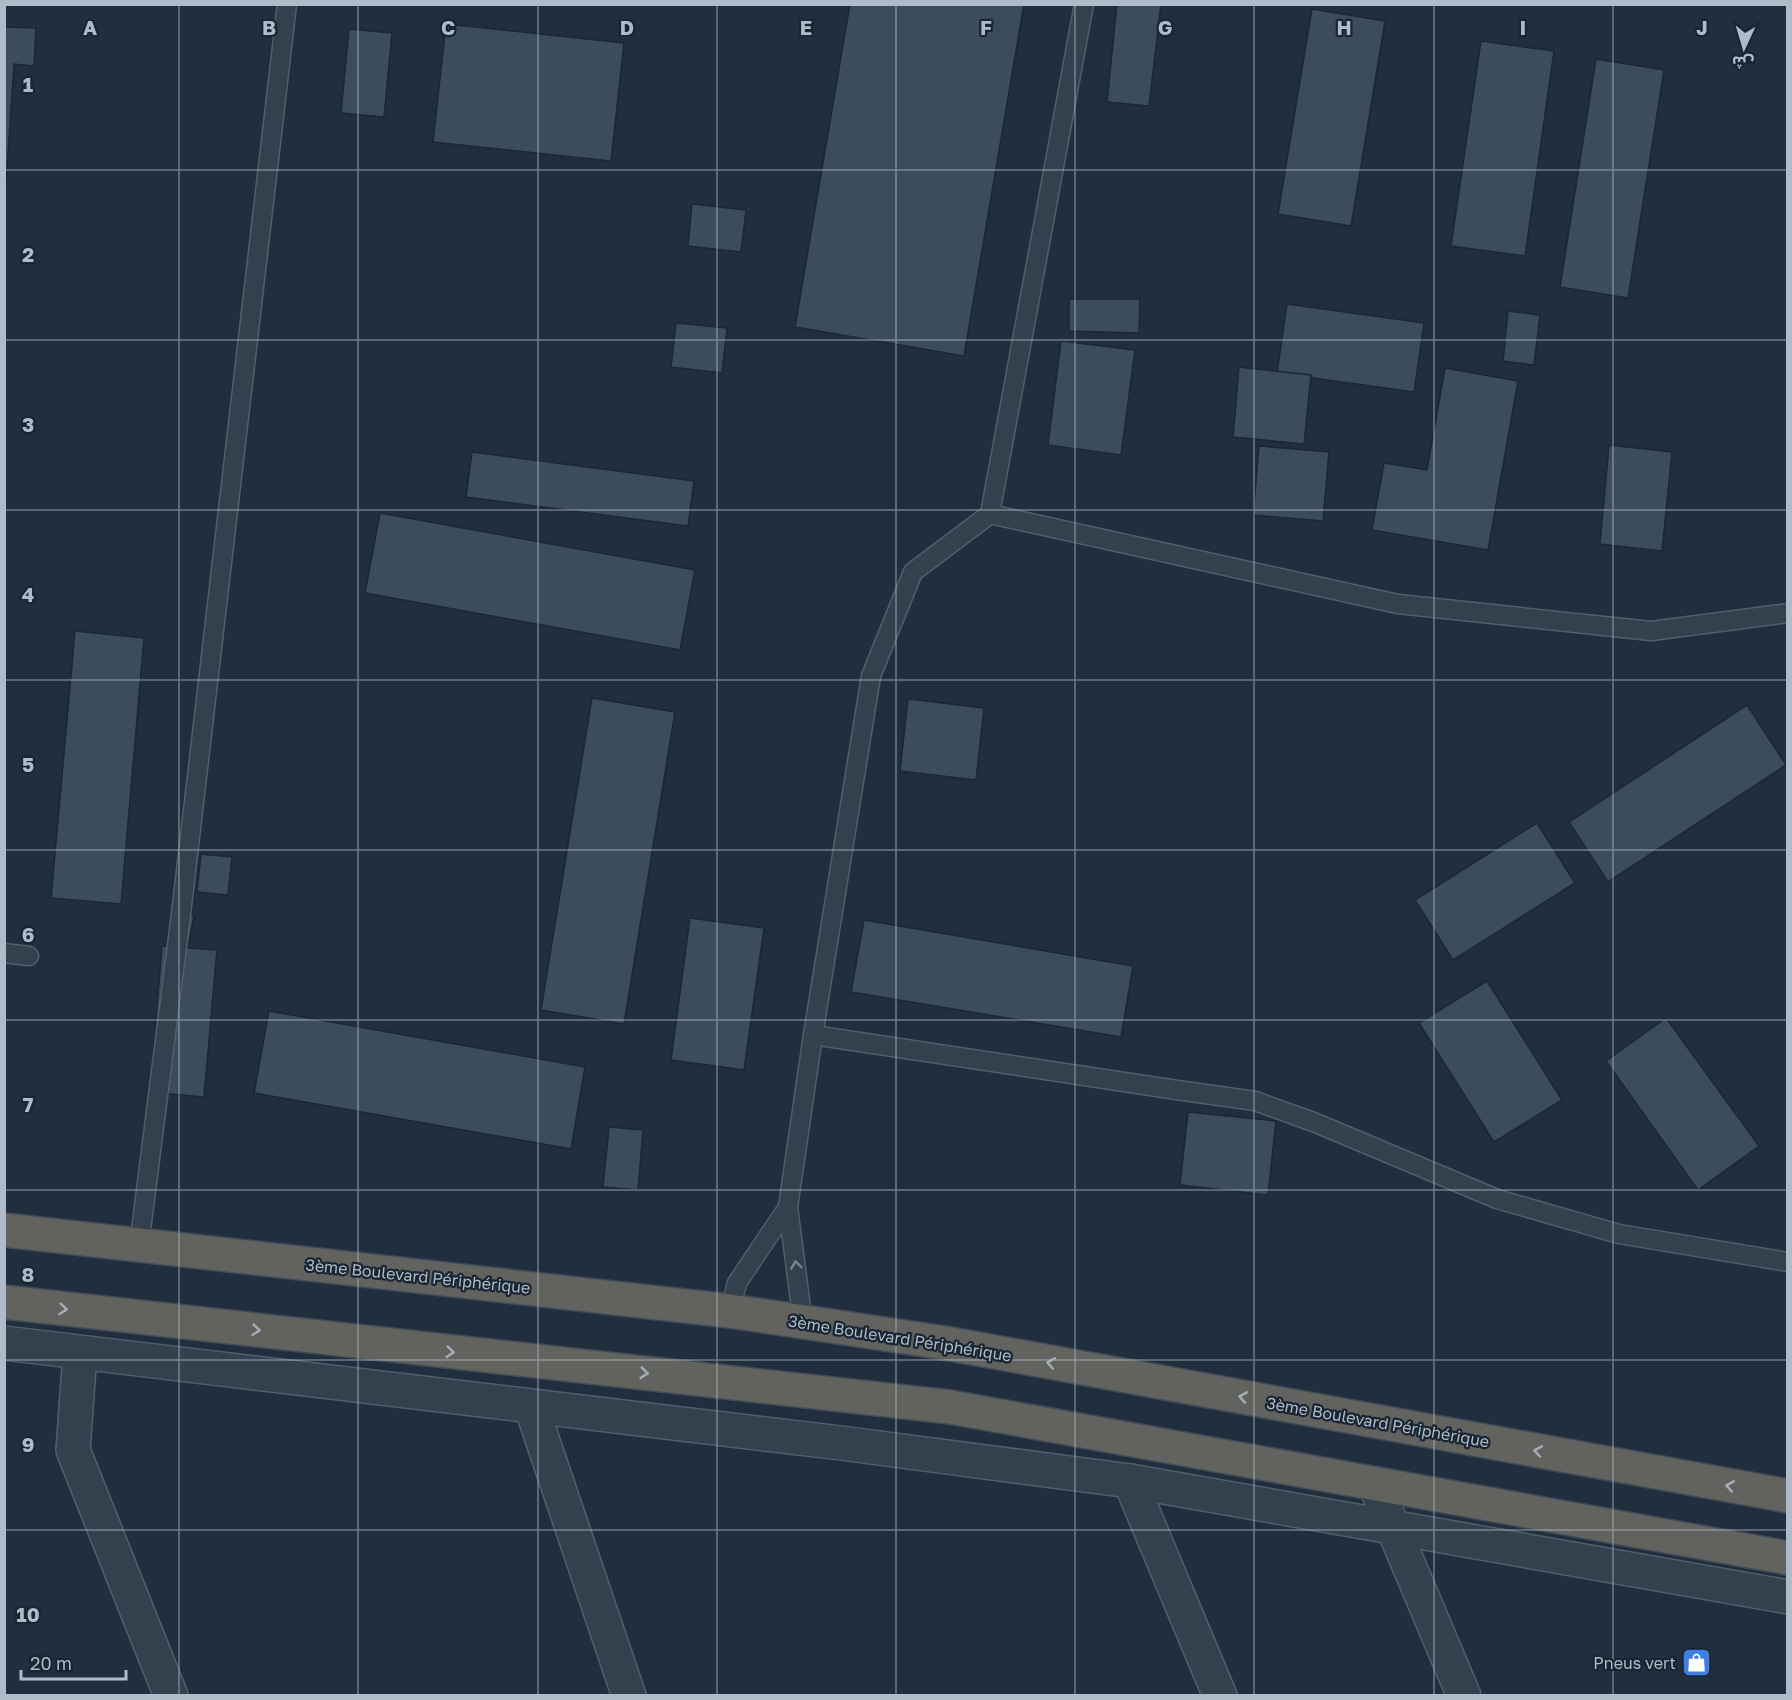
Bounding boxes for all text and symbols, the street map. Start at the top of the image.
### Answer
text: A [83,15,97,39]
text: B [262,15,276,39]
text: C [441,15,455,39]
text: D [620,15,634,39]
text: E [800,15,812,39]
text: F [980,15,992,39]
text: G [1158,15,1172,39]
text: H [1336,15,1352,39]
text: I [1520,15,1526,39]
text: J [1696,15,1708,39]
north arrow [1714,18,1774,78]
text: ش [1731,52,1755,74]
text: 1 [23,72,33,96]
text: 2 [22,242,34,266]
text: 3 [22,412,34,436]
text: 4 [22,582,34,606]
text: 5 [22,752,34,776]
text: 6 [22,922,34,946]
text: 7 [23,1092,34,1116]
street label: 3ème Boulevard Périphérique [305,1254,531,1298]
one-way arrow [790,1260,802,1270]
text: 8 [22,1262,34,1286]
one-way arrow [58,1302,67,1315]
street label: 3ème Boulevard Périphérique [787,1310,1013,1366]
one-way arrow [252,1323,261,1336]
one-way arrow [446,1345,455,1358]
one-way arrow [1046,1357,1056,1370]
one-way arrow [640,1366,649,1379]
one-way arrow [1238,1392,1248,1404]
street label: 3ème Boulevard Périphérique [1265,1393,1491,1451]
text: 9 [22,1432,34,1456]
one-way arrow [1533,1445,1543,1458]
one-way arrow [1725,1480,1735,1492]
text: 10 [16,1602,40,1626]
scale bar [21,1643,126,1681]
shop icon: Pneus vert [1681,1647,1713,1679]
text: 20 m [30,1652,72,1674]
place label: Pneus vert [1593,1653,1676,1673]

